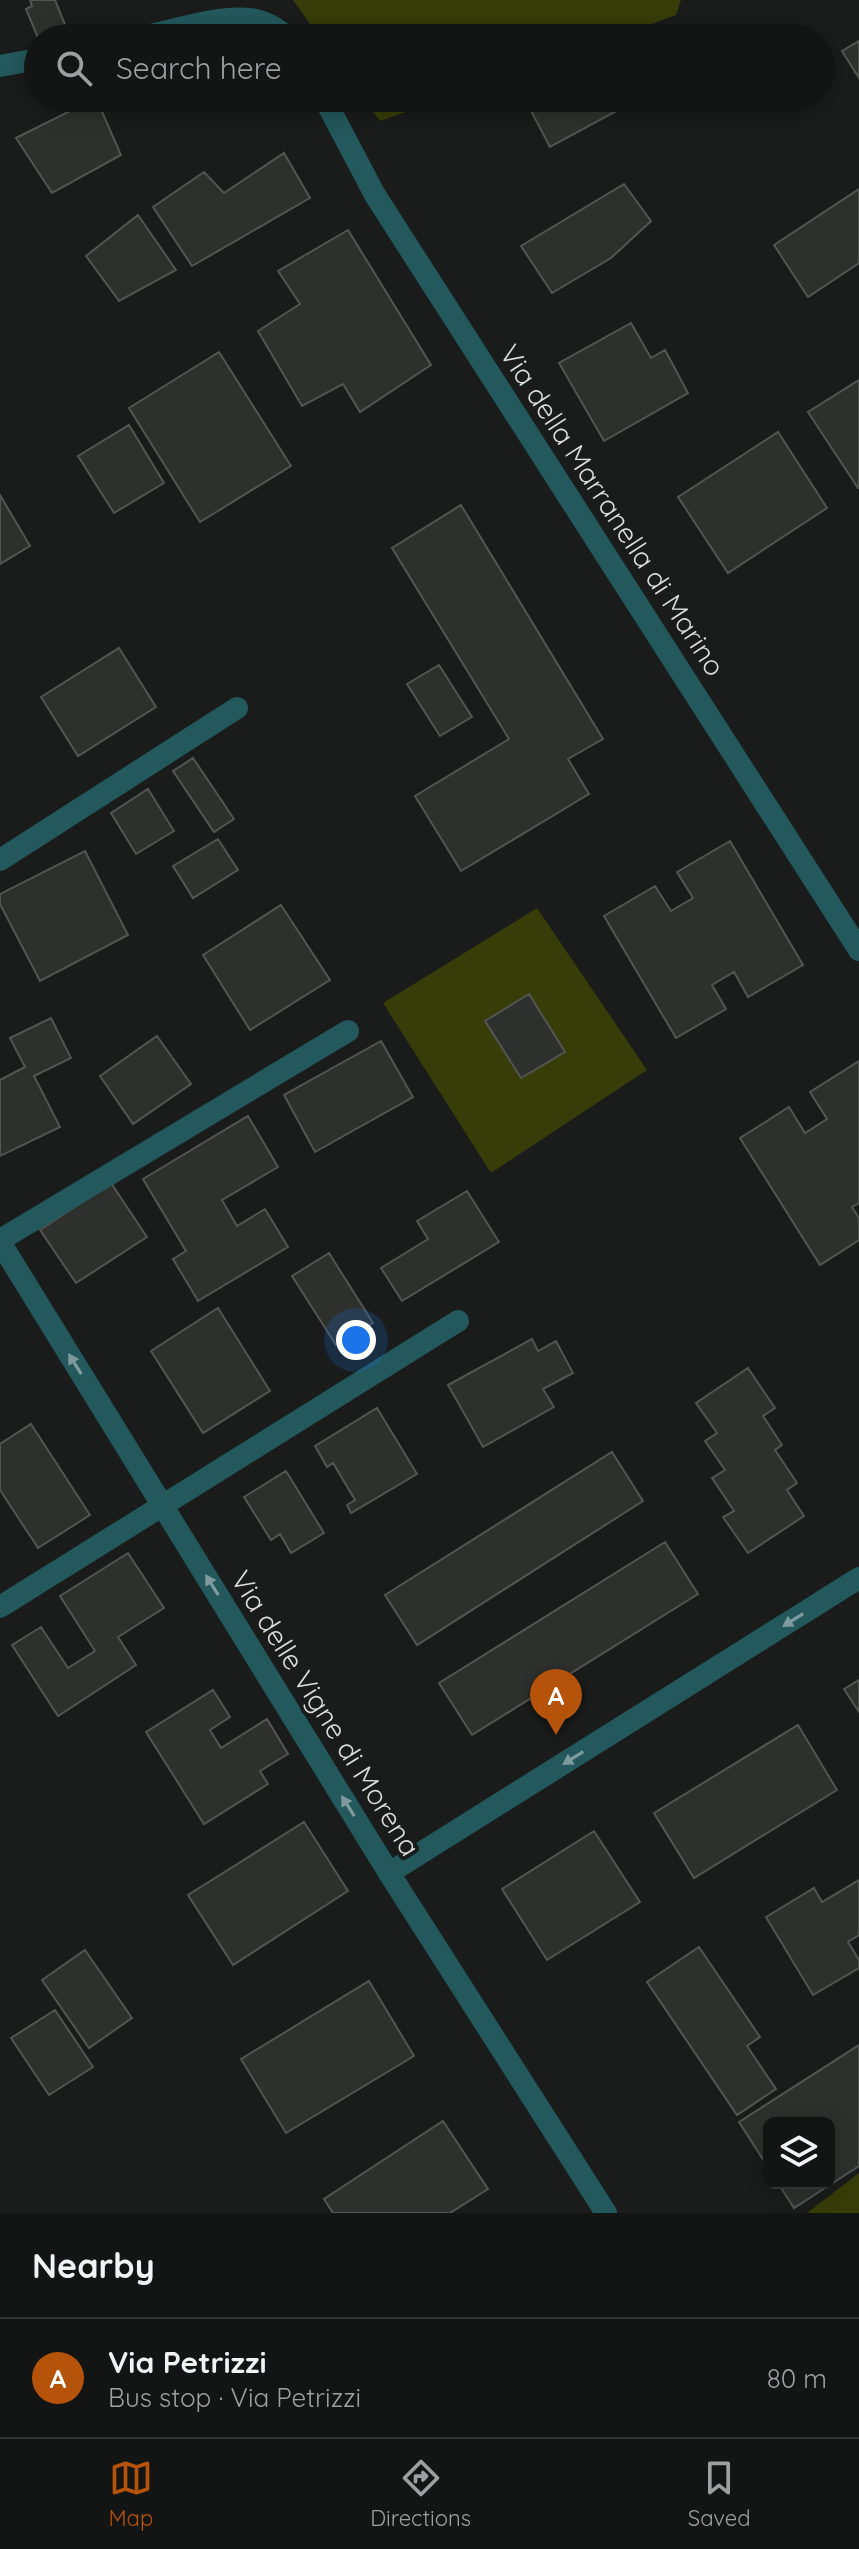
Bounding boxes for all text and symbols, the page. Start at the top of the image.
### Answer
search box [24,24,835,112]
icon: search [52,46,96,90]
text: Search here [116,49,282,87]
street label: Via della Marranella di Marino [493,338,733,682]
your location [336,1320,376,1360]
one-way arrow [69,1353,83,1375]
street label: Via delle Vigne di Morena [224,1564,428,1862]
one-way arrow [205,1574,219,1596]
one-way arrow [782,1612,804,1626]
pin: A [530,1669,582,1735]
one-way arrow [562,1750,583,1765]
one-way arrow [342,1795,356,1817]
map controls [763,2117,835,2189]
button: layers [763,2117,835,2189]
text: Nearby [32,2244,155,2287]
text: Via Petrizzi [108,2343,267,2381]
text: A [50,2362,66,2395]
text: 80 m [767,2362,827,2395]
text: Bus stop · Via Petrizzi [108,2381,361,2414]
tab: Map [108,2456,153,2532]
tab: Directions [370,2456,471,2532]
tab: Saved [688,2456,751,2532]

